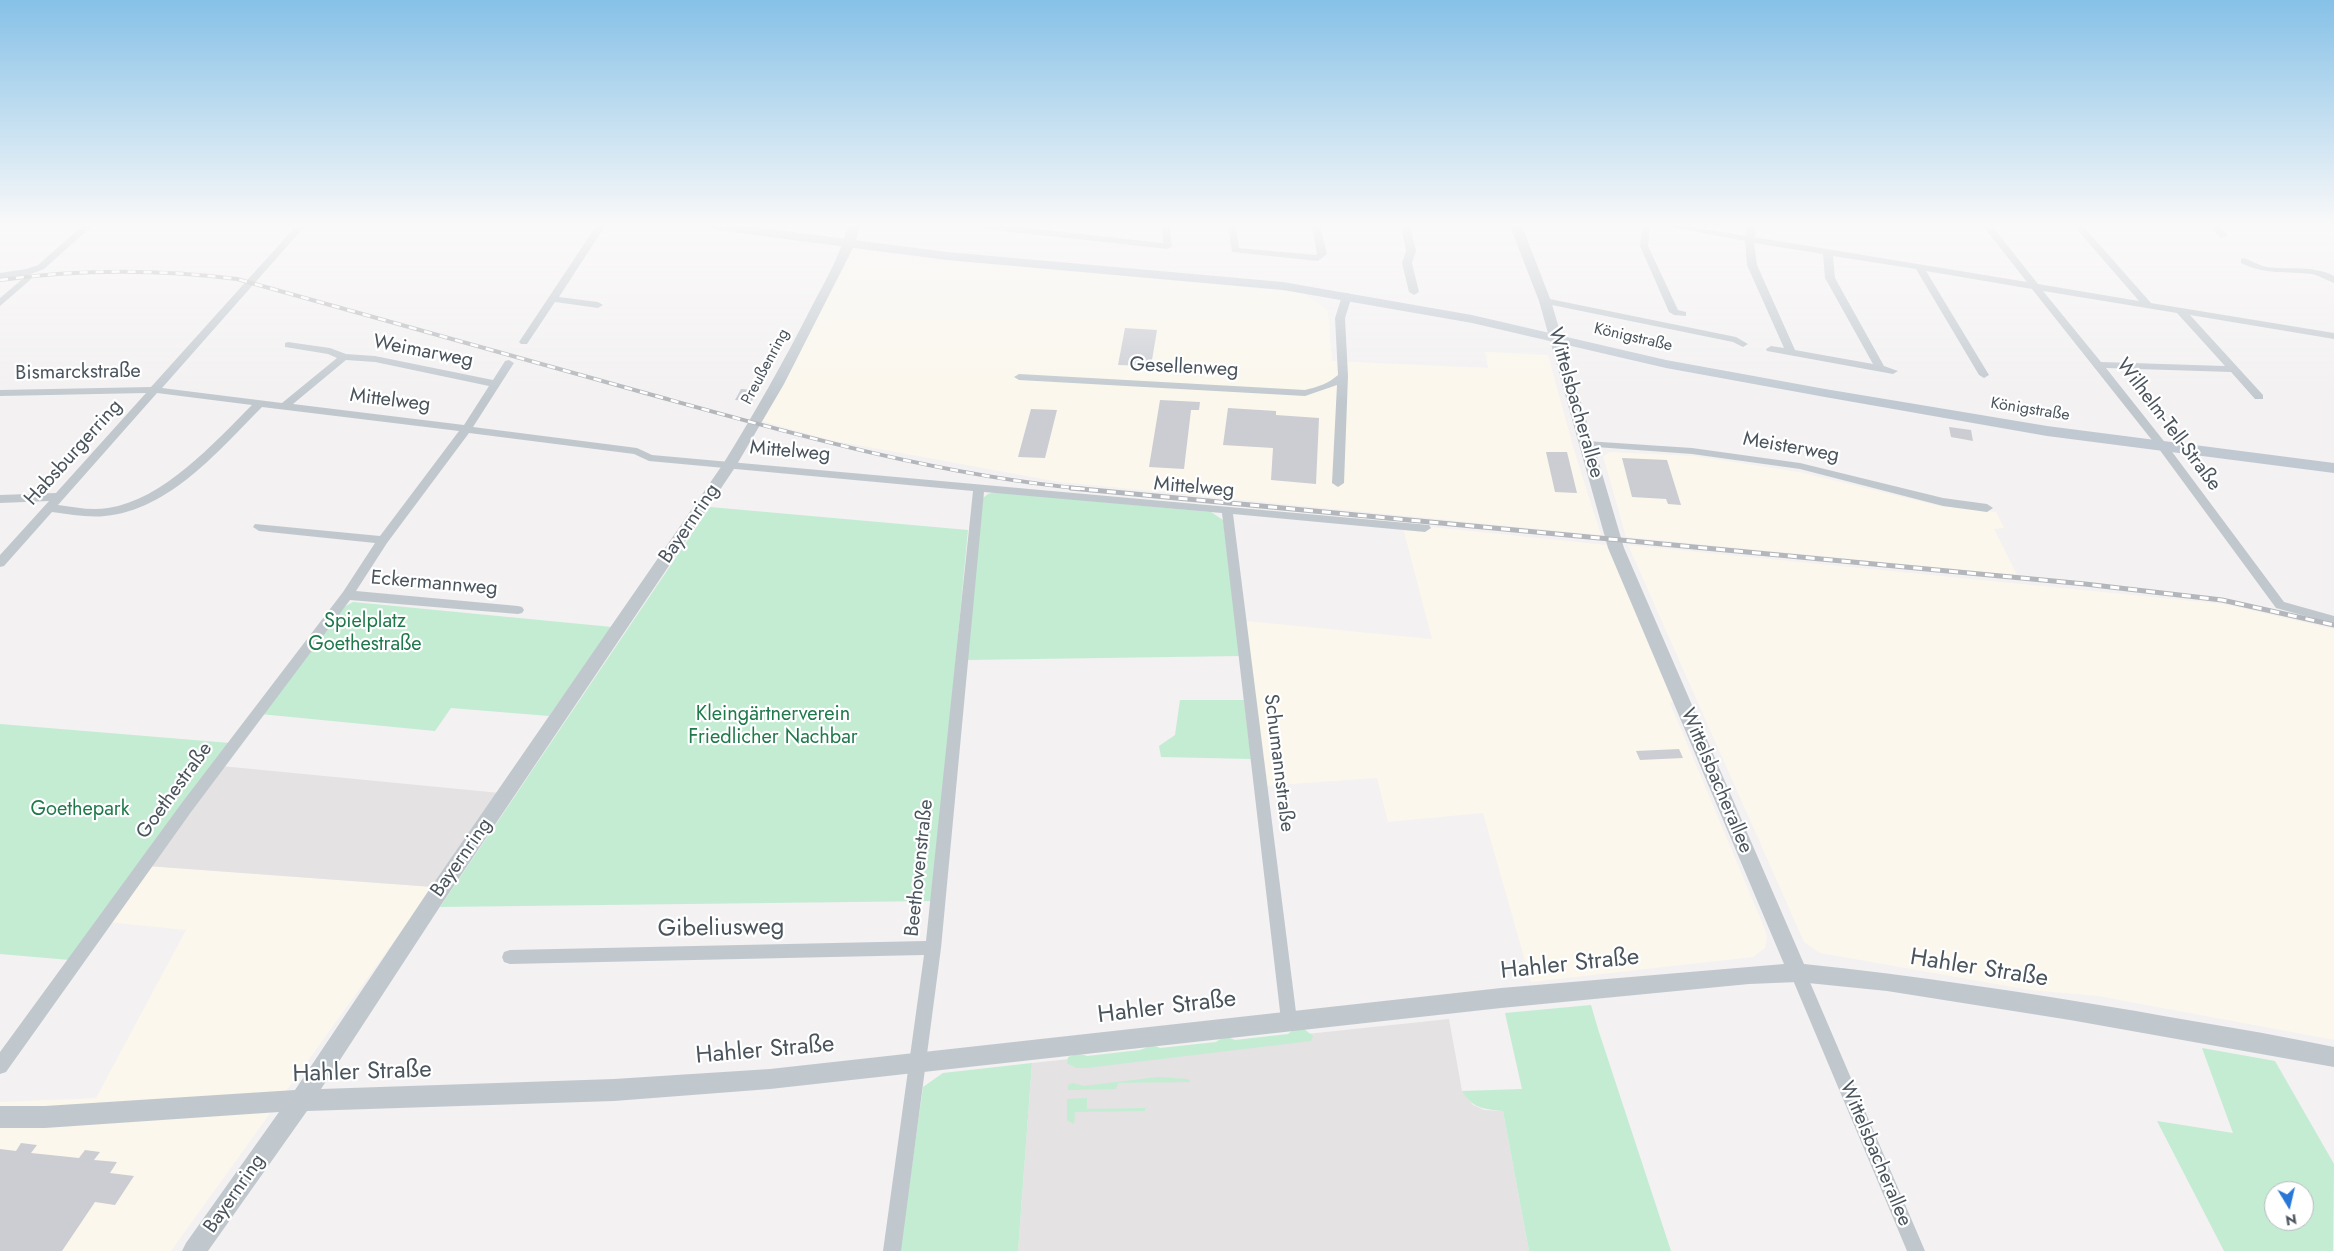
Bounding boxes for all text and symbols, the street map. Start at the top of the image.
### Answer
street label: Königstraße [1592,320,1674,356]
street label: Wittelsbacherallee [1542,325,1608,481]
street label: Preußenring [738,326,794,408]
street label: Weimarweg [371,331,475,373]
street label: Gesellenweg [1129,353,1239,383]
street label: Wilhelm-Tell-Straße [2110,354,2226,496]
street label: Bismarckstraße [15,360,141,386]
street label: Mittelweg [348,384,432,418]
street label: Königstraße [1989,394,2071,426]
street label: Habsburgerring [20,395,128,511]
street label: Meisterweg [1741,428,1841,468]
street label: Mittelweg [749,437,831,467]
street label: Mittelweg [1153,473,1235,503]
street label: Bayernring [655,480,725,568]
street label: Eckermannweg [370,566,498,602]
park label: Spielplatz Goethestraße [308,610,422,657]
street label: Schumannstraße [1258,693,1298,833]
park label: Kleingärtnerverein Friedlicher Nachbar [688,703,858,750]
street label: Wittelsbacherallee [1675,705,1757,857]
street label: Goethestraße [132,738,218,844]
park label: Goethepark [31,798,129,822]
street label: Beethovenstraße [901,798,939,938]
street label: Bayernring [426,814,498,902]
street label: Gibeliusweg [657,913,785,945]
street label: Hahler Straße [1499,943,1641,987]
street label: Hahler Straße [1908,944,2050,994]
street label: Hahler Straße [1096,985,1238,1031]
street label: Hahler Straße [694,1031,836,1071]
street label: Hahler Straße [292,1056,432,1090]
street label: Wittelsbacherallee [1834,1078,1916,1230]
street label: Bayernring [199,1150,271,1238]
north arrow [2264,1181,2314,1231]
text: N [2284,1209,2298,1231]

